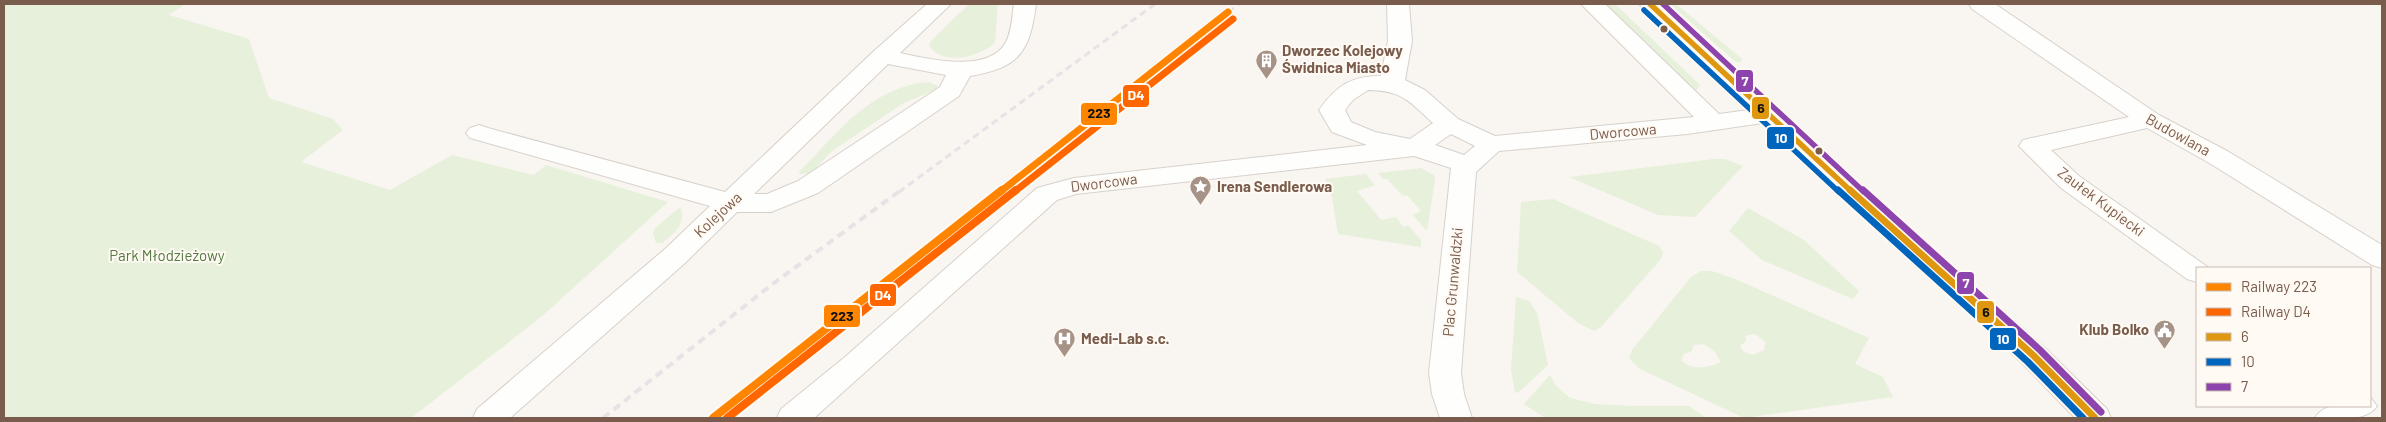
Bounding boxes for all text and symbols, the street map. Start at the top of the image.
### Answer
unlabelled marker [1659,24,1669,34]
place label: Dworzec Kolejowy Świdnica Miasto [1282,41,1403,76]
building icon: Dworzec Kolejowy Świdnica Miasto [1254,48,1278,79]
line badge: 7 [1735,69,1754,93]
text: 7 [1742,72,1749,89]
line badge: D4 [1122,84,1150,108]
text: D4 [1127,86,1145,103]
line badge: 6 [1751,96,1770,120]
text: 6 [1757,99,1765,116]
line badge: 223 [1080,102,1118,126]
text: 223 [1087,104,1111,121]
street label: Budowlana [2143,109,2214,159]
street label: Dworcowa [1589,119,1657,143]
line badge: 10 [1766,126,1795,150]
text: 10 [1775,129,1787,146]
unlabelled marker [1814,146,1824,156]
street label: Zaułek Kupiecki [2055,163,2149,240]
street label: Dworcowa [1069,169,1138,195]
place icon: Irena Sendlerowa [1189,175,1213,206]
place label: Irena Sendlerowa [1217,177,1332,195]
street label: Kolejowa [690,188,745,241]
street label: Plac Grunwaldzki [1438,227,1466,337]
park label: Park Młodzieżowy [109,246,225,264]
legend [2196,267,2371,407]
line badge: 7 [1956,271,1975,295]
text: 7 [1963,274,1970,291]
text: Railway 223 [2241,277,2317,295]
line badge: D4 [869,283,897,307]
text: D4 [874,286,892,303]
line badge: 6 [1976,300,1995,324]
text: Railway D4 [2241,302,2311,320]
text: 6 [1982,303,1990,320]
line badge: 223 [823,304,861,328]
text: 223 [830,307,854,324]
public building icon: Klub Bolko [2153,318,2177,349]
place label: Klub Bolko [2079,320,2149,338]
hospital icon: Medi-Lab s.c. [1053,327,1077,358]
line badge: 10 [1989,327,2017,351]
text: 6 [2241,327,2249,345]
place label: Medi-Lab s.c. [1081,329,1170,347]
text: 10 [1997,330,2009,347]
text: 10 [2241,352,2255,370]
text: 7 [2241,377,2248,395]

